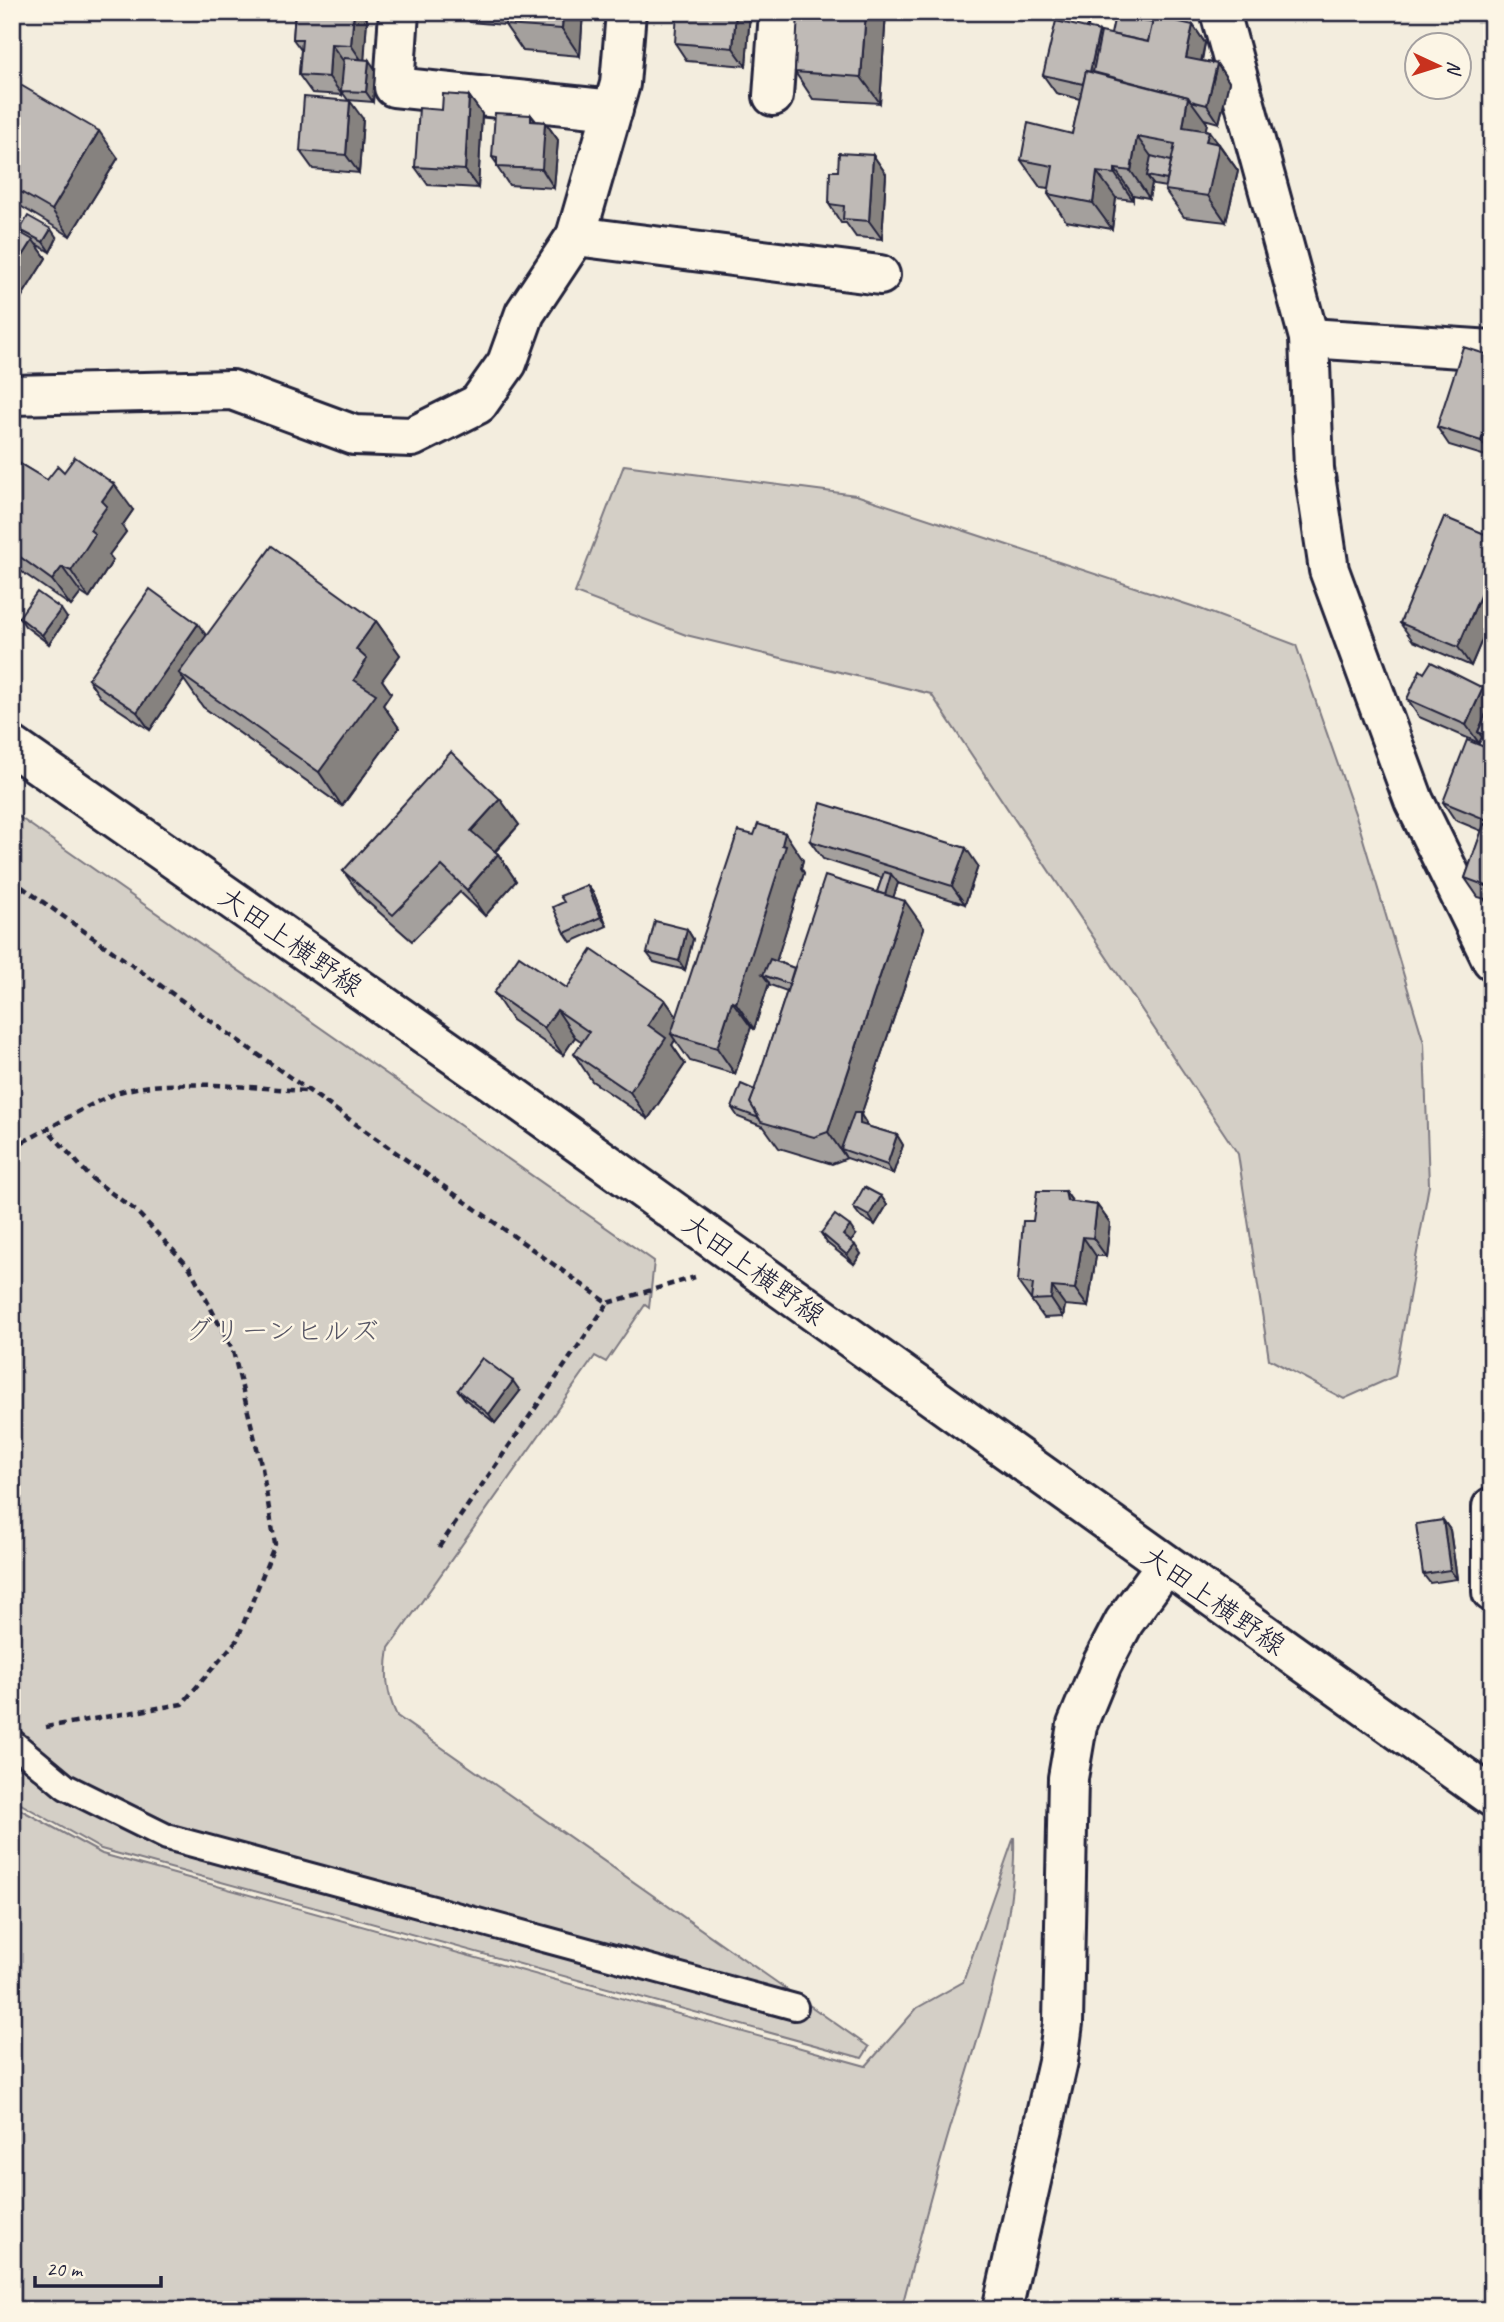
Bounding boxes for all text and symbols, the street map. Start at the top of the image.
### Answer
north arrow [1402,32,1472,102]
text: N [1441,60,1466,77]
street label: 大田上横野線 [212,879,370,1004]
street label: 大田上横野線 [675,1206,832,1333]
park label: グリーンヒルズ [185,1313,379,1348]
street label: 大田上横野線 [1135,1538,1293,1663]
scale bar [35,2245,161,2289]
text: 20 m [46,2256,84,2282]

